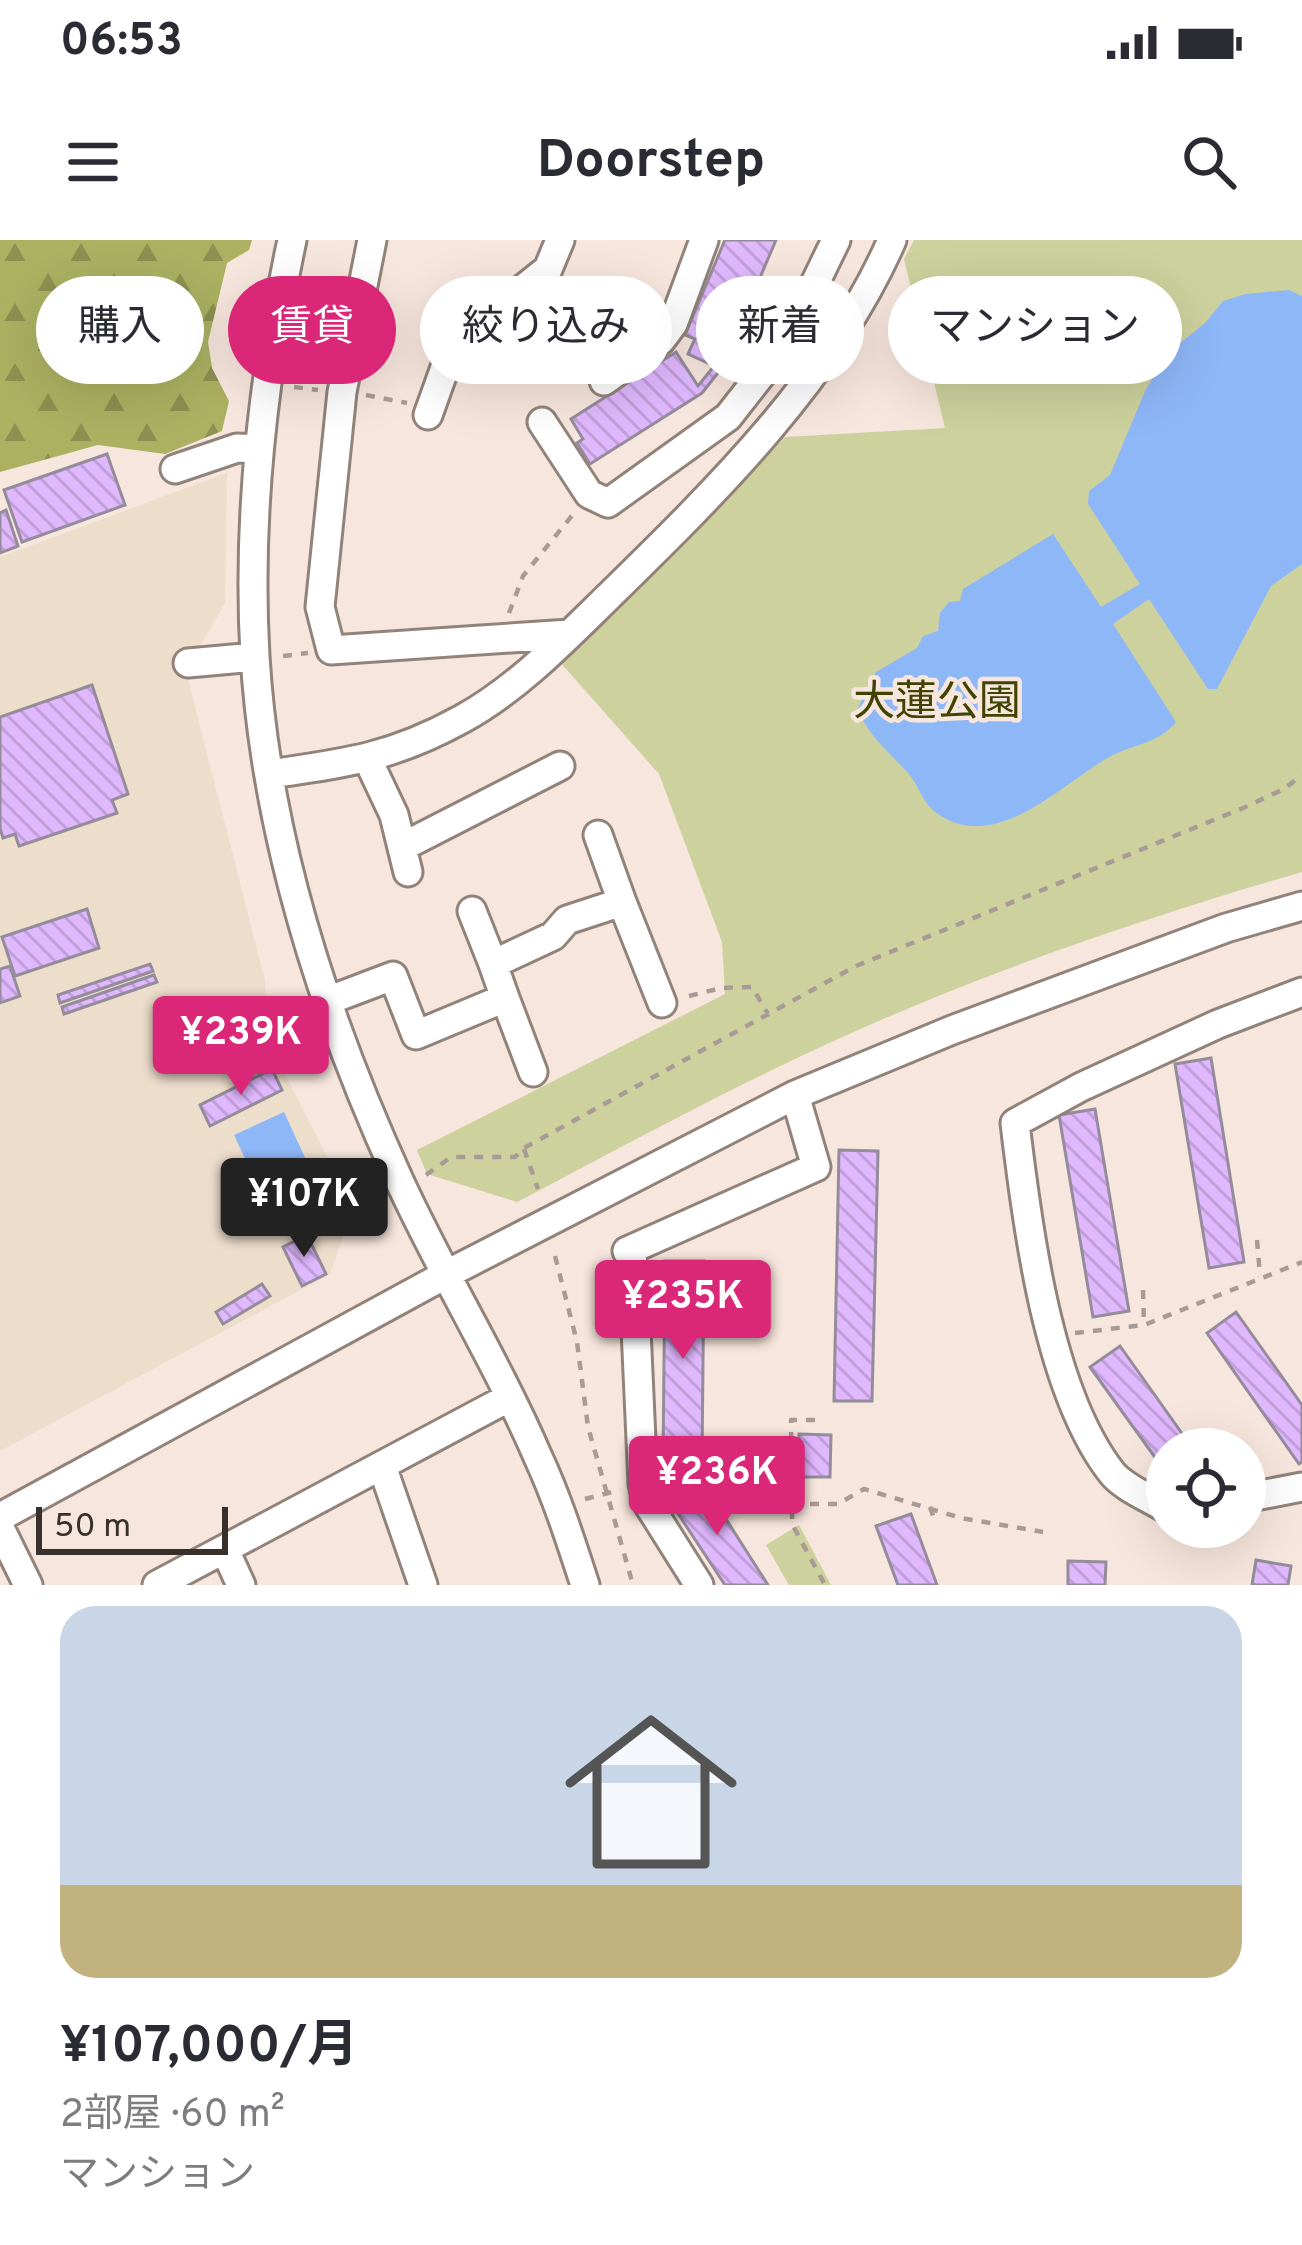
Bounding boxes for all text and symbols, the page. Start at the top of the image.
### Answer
text: 06:53 [60,14,183,71]
text: Doorstep [537,128,765,197]
icon: menu [60,129,126,195]
icon: search [1176,129,1242,195]
chip: 購入 [36,276,204,384]
chip: 賃貸 [228,276,396,384]
chip: 絞り込み [420,276,672,384]
chip: 新着 [696,276,864,384]
chip: マンション [888,276,1182,384]
park label: 大蓮公園 [853,678,1021,731]
pin: ¥239K [157,996,325,1098]
text: ¥239K [180,1010,302,1059]
pin: ¥107K [220,1158,388,1260]
text: ¥107K [248,1172,360,1221]
pin: ¥235K [599,1260,767,1362]
text: ¥235K [622,1274,744,1323]
map controls [1146,1428,1266,1548]
button: locate [1146,1428,1266,1548]
pin: ¥236K [633,1436,801,1538]
text: ¥236K [656,1450,778,1499]
scale bar [36,1501,228,1554]
text: 50 m [54,1507,131,1549]
icon: home [543,1684,759,1900]
text: ¥107,000/月 [60,2016,358,2081]
text: 2部屋 · 60 m² [60,2092,285,2141]
text: マンション [60,2152,255,2201]

